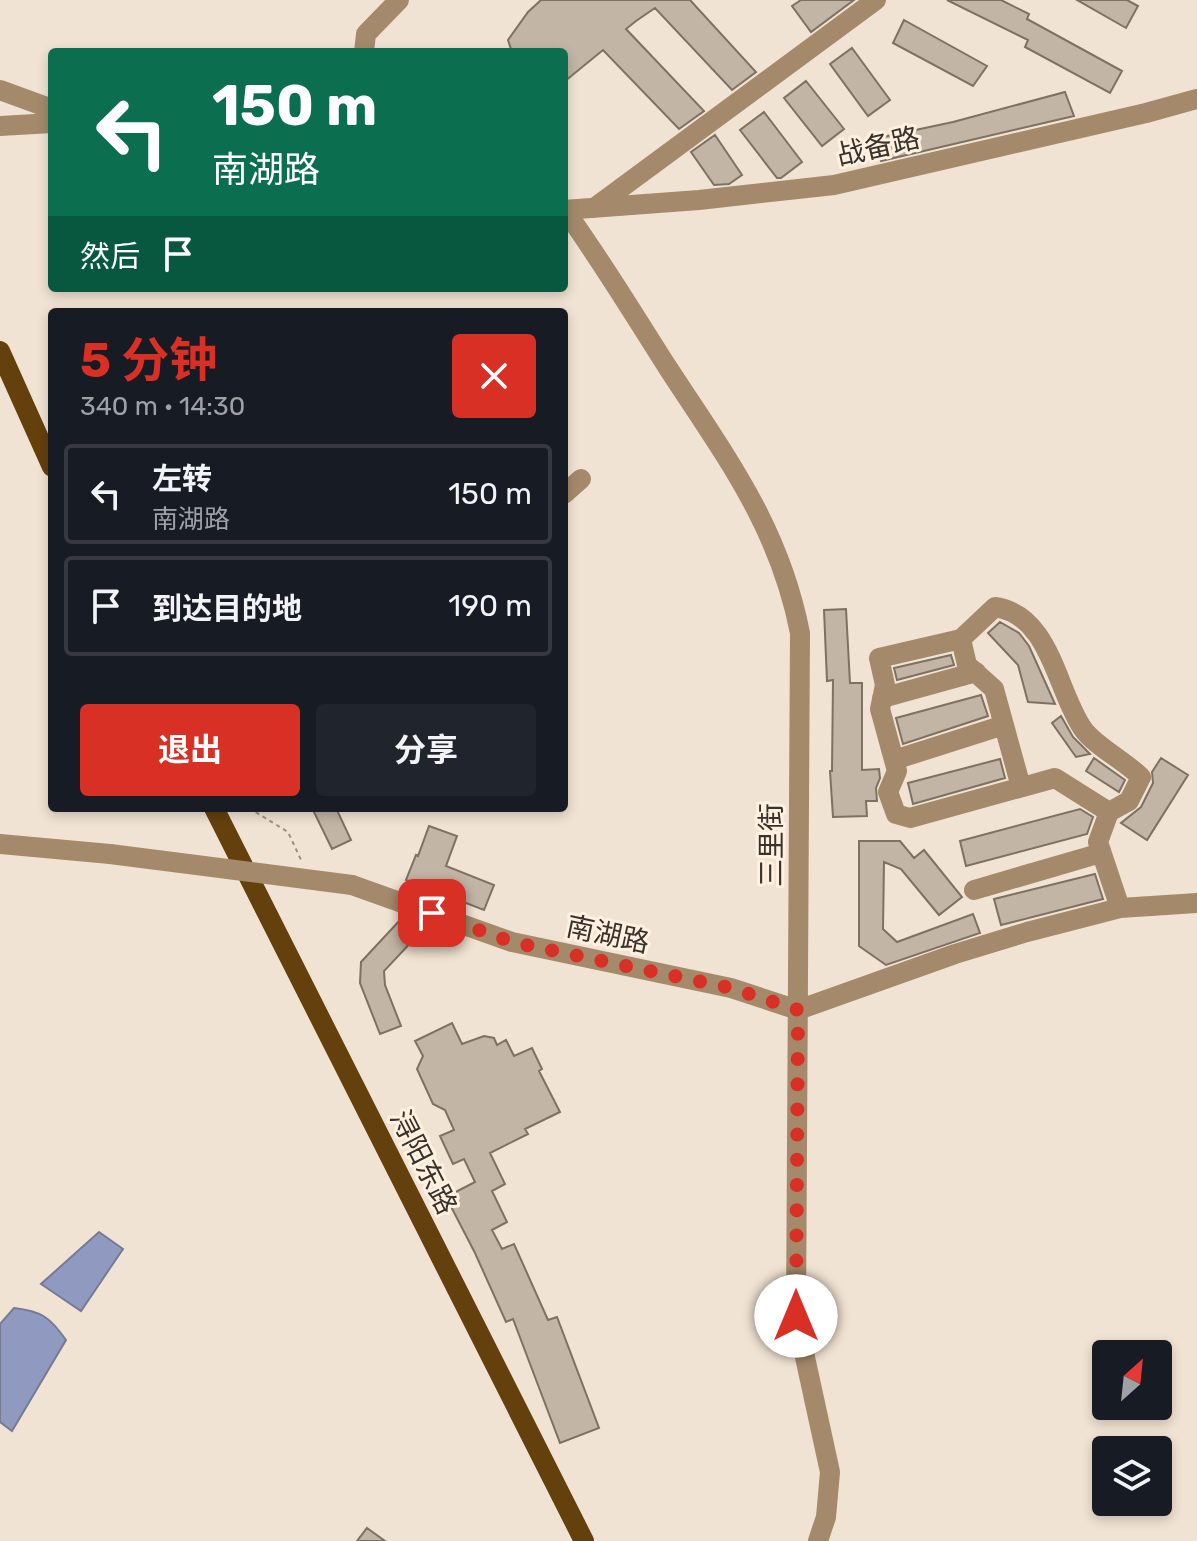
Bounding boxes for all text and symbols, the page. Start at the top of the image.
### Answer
text: 150 m [212,73,377,139]
icon: left [80,80,184,184]
street label: 战备路 [833,121,923,172]
text: 南湖路 [212,148,320,191]
icon: arrive [156,232,200,276]
text: 然后 [80,239,140,275]
text: 5 分钟 [80,332,217,389]
button: close [452,334,536,418]
text: 340 m · 14:30 [80,391,245,422]
text: 左转 [152,461,212,497]
icon: left [84,472,128,516]
text: 150 m [448,476,532,512]
text: 南湖路 [152,504,230,535]
icon: arrive [84,584,128,628]
text: 190 m [448,588,532,624]
text: 到达目的地 [152,591,302,627]
button: 退出 [80,704,300,796]
button: 分享 [316,704,536,796]
street label: 三里街 [755,803,788,887]
pin [398,879,466,947]
icon: arrive [410,891,454,935]
street label: 南湖路 [563,910,652,959]
street label: 浔阳东路 [383,1105,464,1220]
position arrow [754,1274,838,1358]
north arrow [1092,1340,1172,1420]
map controls [1092,1340,1172,1516]
button: layers [1092,1436,1172,1516]

